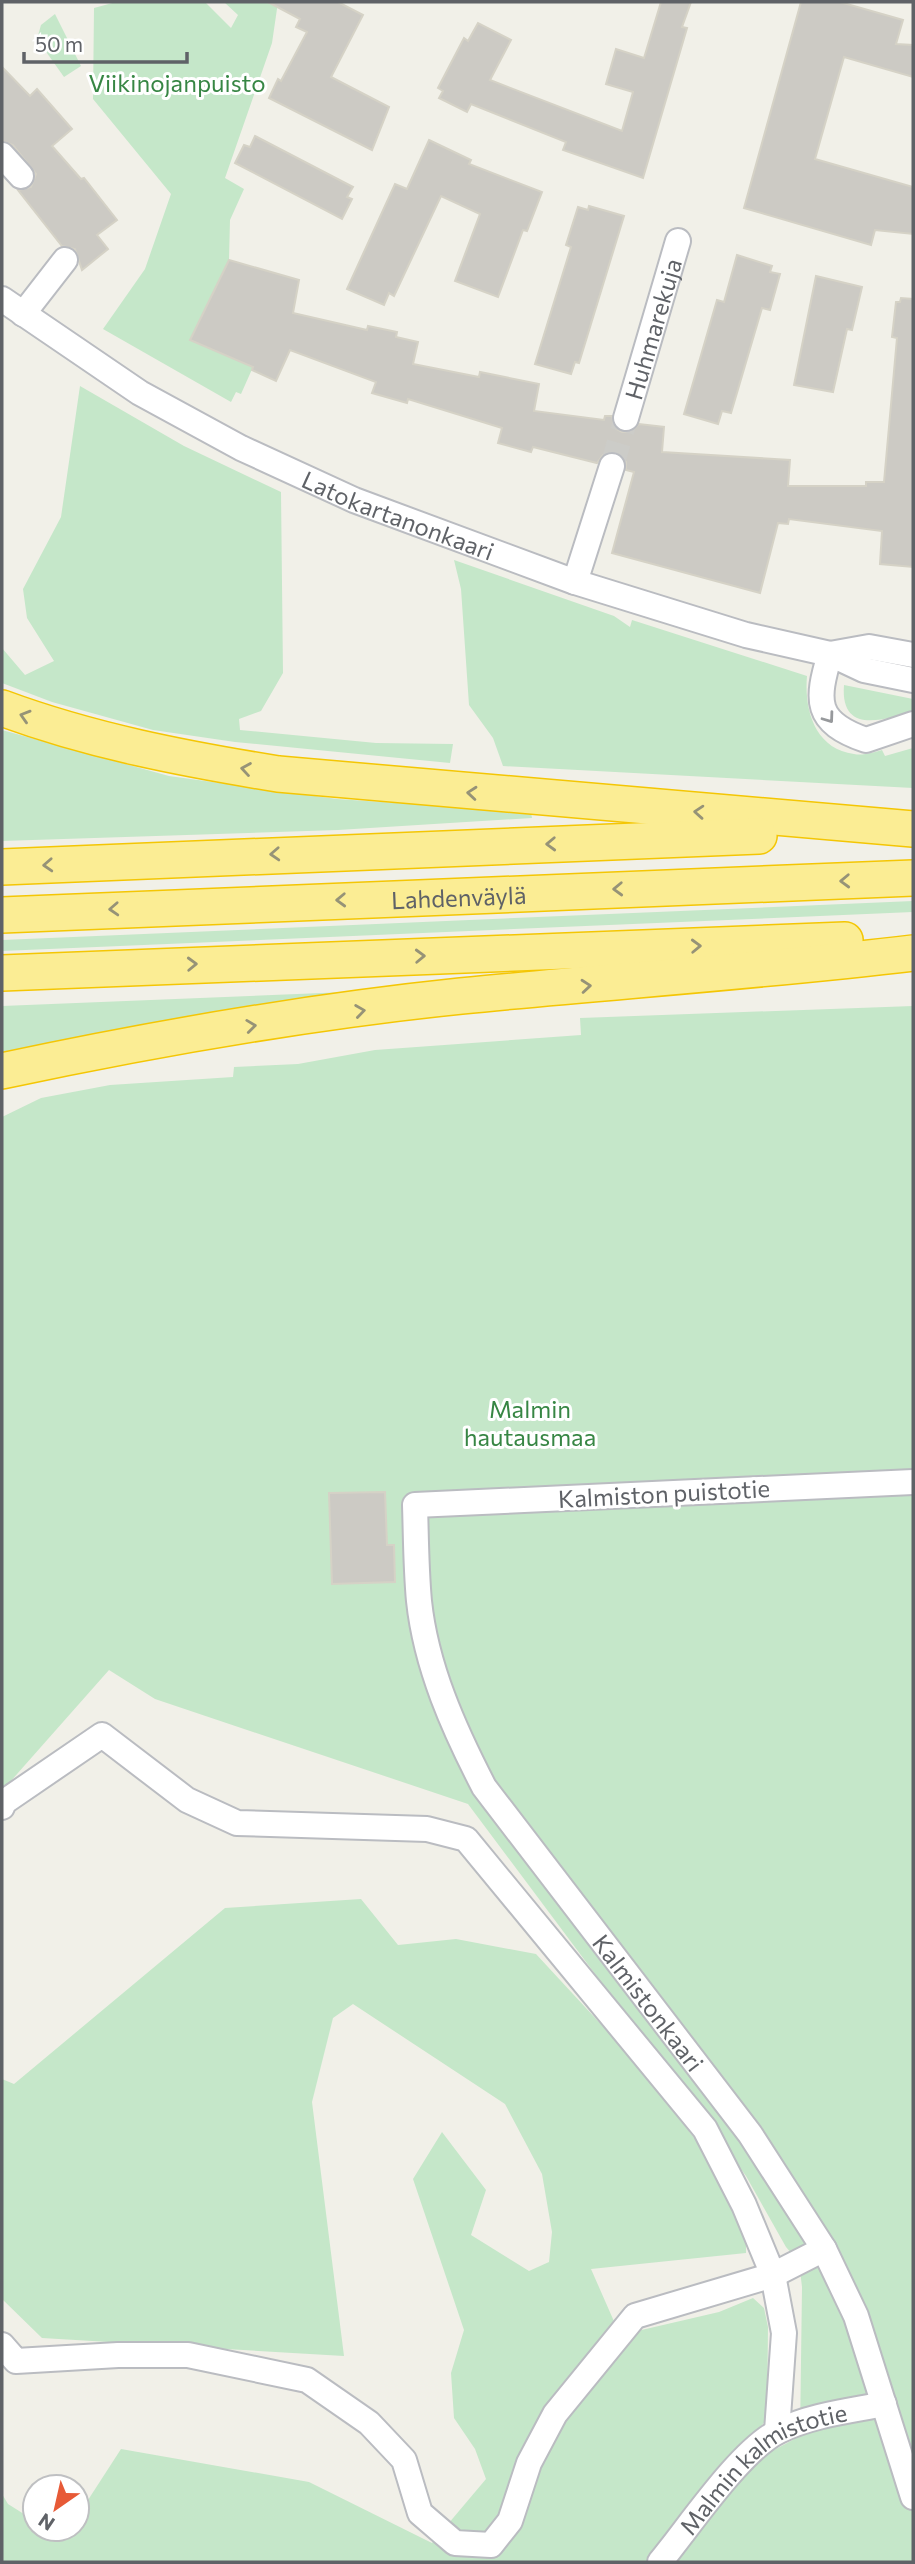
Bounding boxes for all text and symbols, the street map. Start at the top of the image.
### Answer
scale bar [24,21,187,65]
text: 50 m [35,31,83,56]
park label: Viikinojanpuisto [88,68,266,97]
street label: Huhmarekuja [618,255,687,403]
street label: Latokartanonkaari [298,464,498,565]
one-way arrow [19,710,32,724]
one-way arrow [821,710,833,722]
one-way arrow [240,762,252,777]
one-way arrow [466,786,477,801]
one-way arrow [693,805,704,820]
one-way arrow [545,836,556,851]
one-way arrow [269,847,280,862]
one-way arrow [42,857,53,872]
one-way arrow [839,873,850,888]
street label: Lahdenväylä [390,879,527,914]
one-way arrow [612,882,623,897]
one-way arrow [336,893,347,908]
one-way arrow [108,901,119,916]
one-way arrow [691,938,702,953]
one-way arrow [414,948,425,963]
one-way arrow [187,956,198,972]
one-way arrow [581,979,592,994]
one-way arrow [354,1003,366,1018]
one-way arrow [245,1018,257,1033]
park label: Malmin hautausmaa [464,1394,596,1451]
street label: Kalmiston puistotie [557,1473,771,1513]
street label: Kalmistonkaari [587,1928,711,2076]
street label: Malmin kalmistotie [673,2397,849,2540]
north arrow [21,2473,91,2543]
text: N [34,2509,59,2536]

